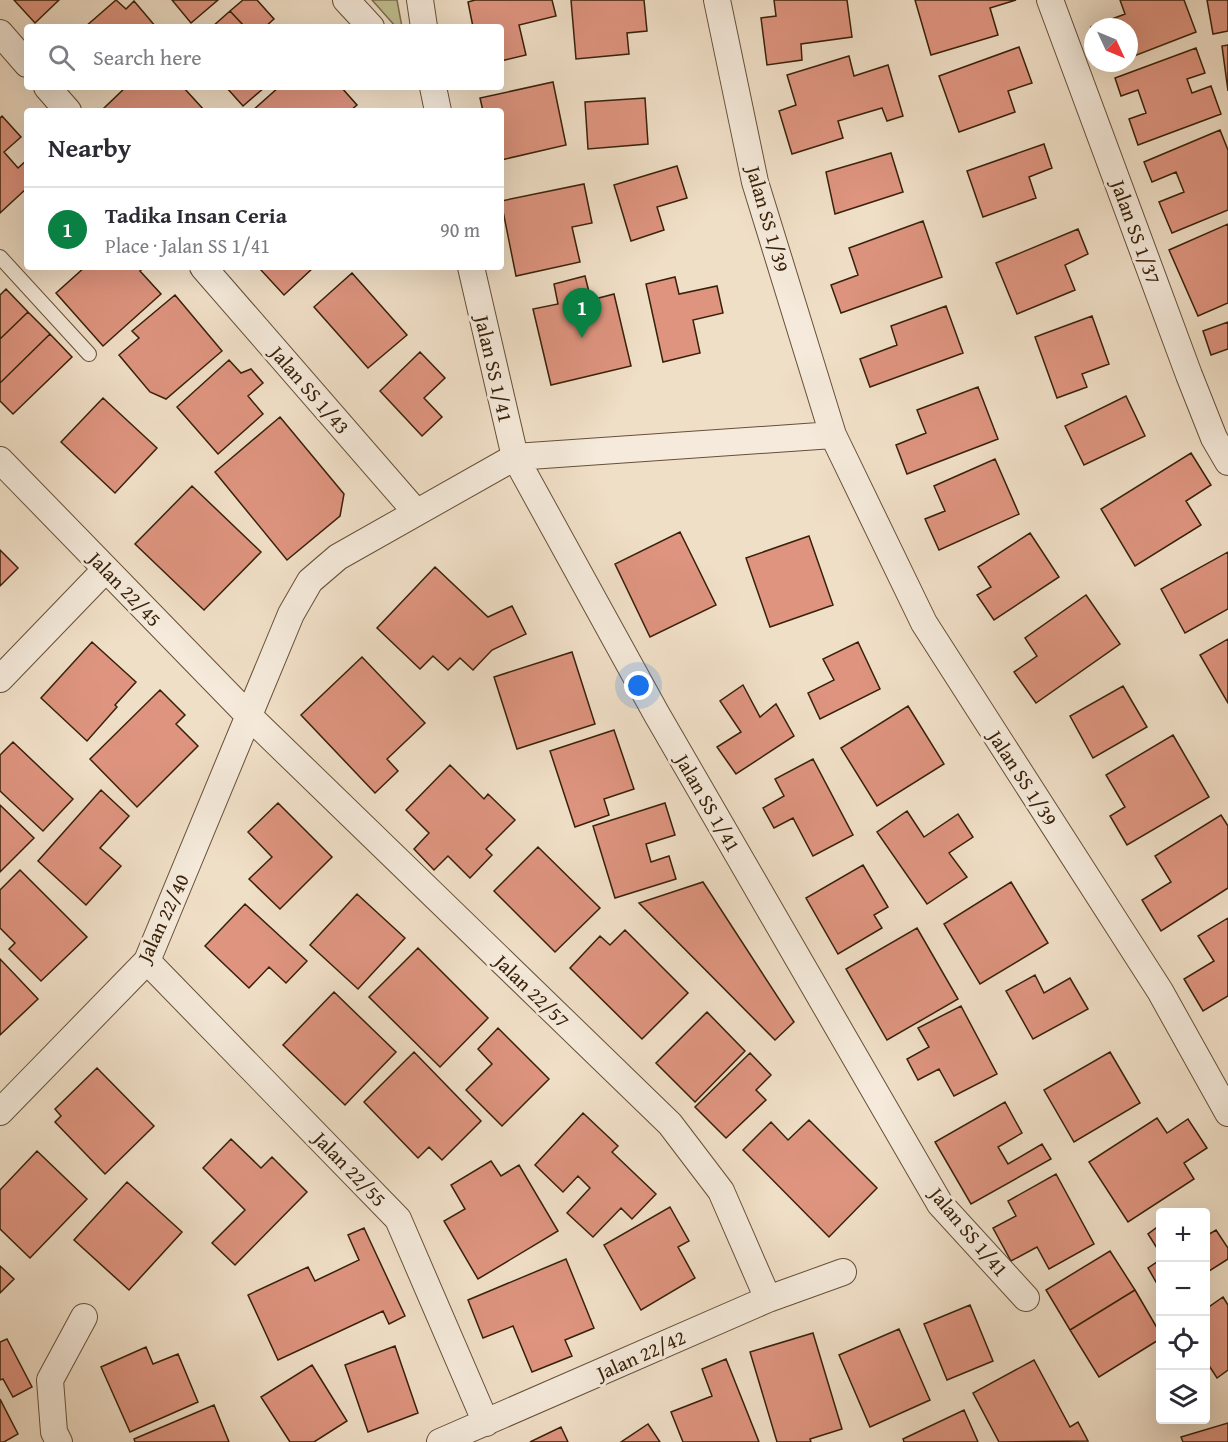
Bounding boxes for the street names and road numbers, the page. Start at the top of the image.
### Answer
street label: Jalan SS 1/39 [739,160,797,275]
street label: Jalan SS 1/37 [1103,173,1169,288]
street label: Jalan SS 1/41 [467,310,521,425]
street label: Jalan SS 1/43 [262,337,357,440]
street label: Jalan 22/45 [80,542,169,633]
street label: Jalan SS 1/39 [980,722,1065,831]
street label: Jalan SS 1/41 [667,746,748,857]
street label: Jalan 22/40 [128,869,196,969]
street label: Jalan 22/57 [486,945,576,1034]
street label: Jalan 22/55 [305,1122,394,1213]
street label: Jalan SS 1/41 [921,1178,1015,1283]
street label: Jalan 22/42 [589,1322,690,1388]

